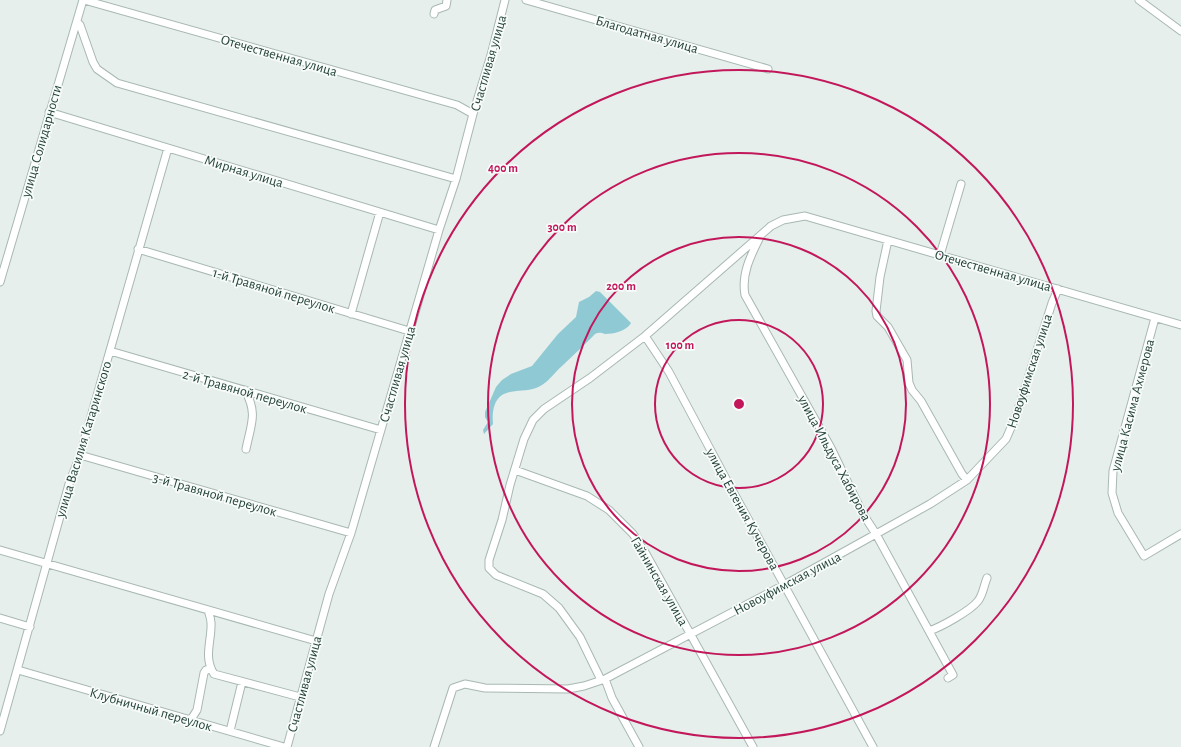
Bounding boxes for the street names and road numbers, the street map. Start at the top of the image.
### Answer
street label: Счастливая улица [469,13,510,113]
street label: Благодатная улица [594,14,700,56]
street label: Отечественная улица [219,33,339,79]
street label: улица Солидарности [19,83,65,200]
street label: Мирная улица [203,153,285,191]
street label: Отечественная улица [933,248,1053,294]
street label: 1-й Травяной переулок [211,266,337,316]
street label: Новоуфимская улица [1005,312,1055,430]
street label: Счастливая улица [378,324,419,424]
street label: улица Касима Ахмерова [1108,337,1158,474]
street label: улица Василия Катаринского [53,359,114,520]
street label: 2-й Травяной переулок [181,368,309,417]
street label: улица Ильдуса Хабирова [795,392,873,524]
street label: улица Евгения Кучерова [702,445,782,573]
street label: 3-й Травяной переулок [151,471,279,519]
street label: Гайнинская улица [628,534,691,629]
street label: Новоуфимская улица [731,549,844,618]
street label: Счастливая улица [285,634,325,734]
street label: Клубничный переулок [88,686,214,734]

